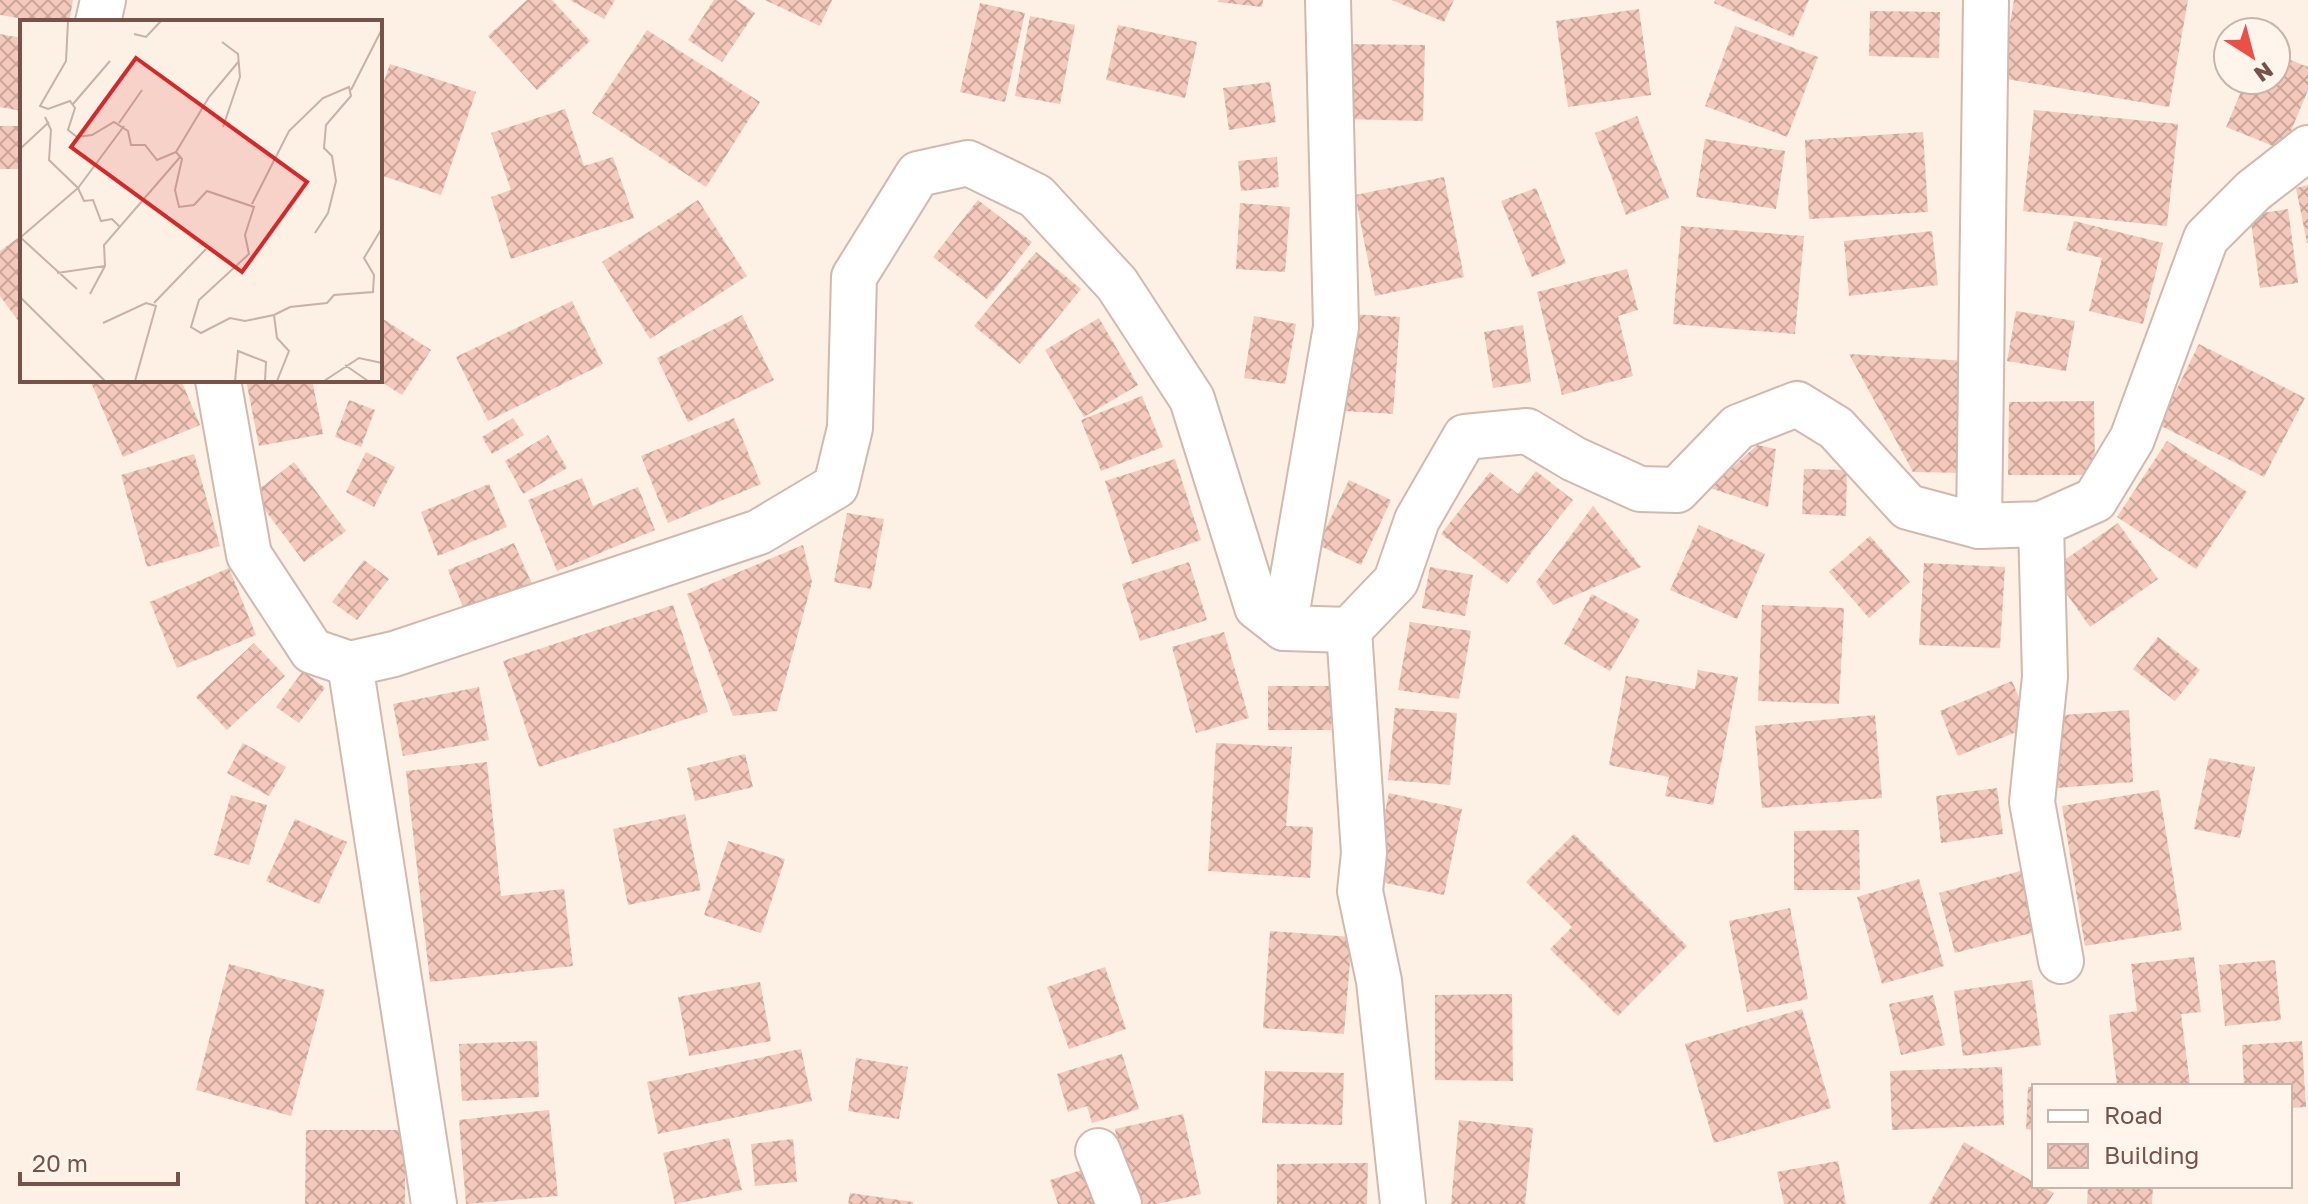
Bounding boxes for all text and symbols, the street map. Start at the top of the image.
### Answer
north arrow [2212,16,2292,96]
inset map [20,20,382,382]
text: N [2249,57,2279,88]
legend [2032,1084,2292,1188]
text: Road [2104,1100,2163,1129]
scale bar [20,1136,178,1186]
text: Building [2104,1140,2199,1169]
text: 20 m [32,1148,88,1177]

